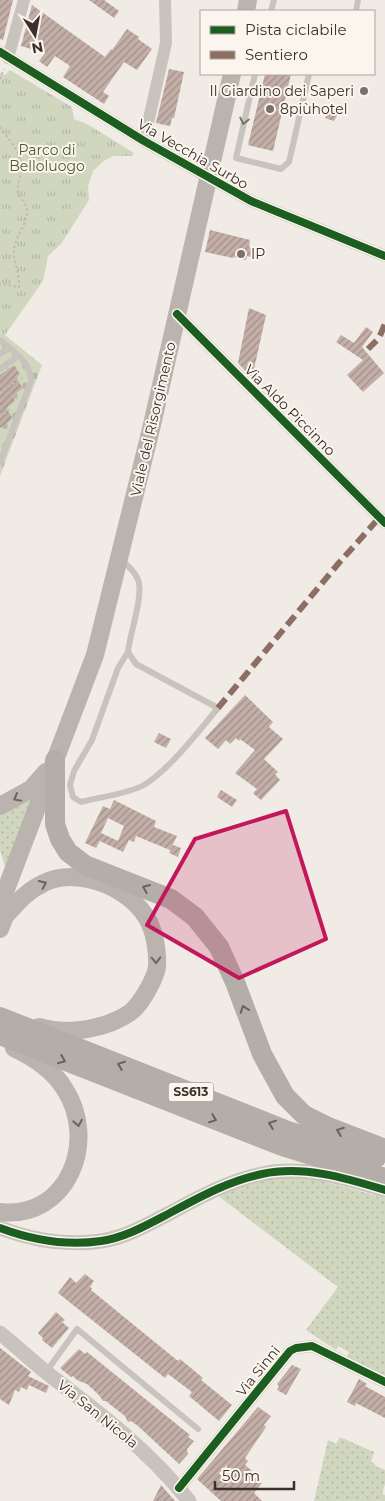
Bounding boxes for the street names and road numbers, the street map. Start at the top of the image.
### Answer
street label: Via Vecchia Surbo [134,115,252,193]
street label: Viale del Risorgimento [126,340,180,498]
street label: Via Aldo Piccinno [241,361,340,460]
road number: SS613 [168,1082,214,1102]
street label: Via Sinni [232,1342,284,1400]
street label: Via San Nicola [54,1376,142,1452]

